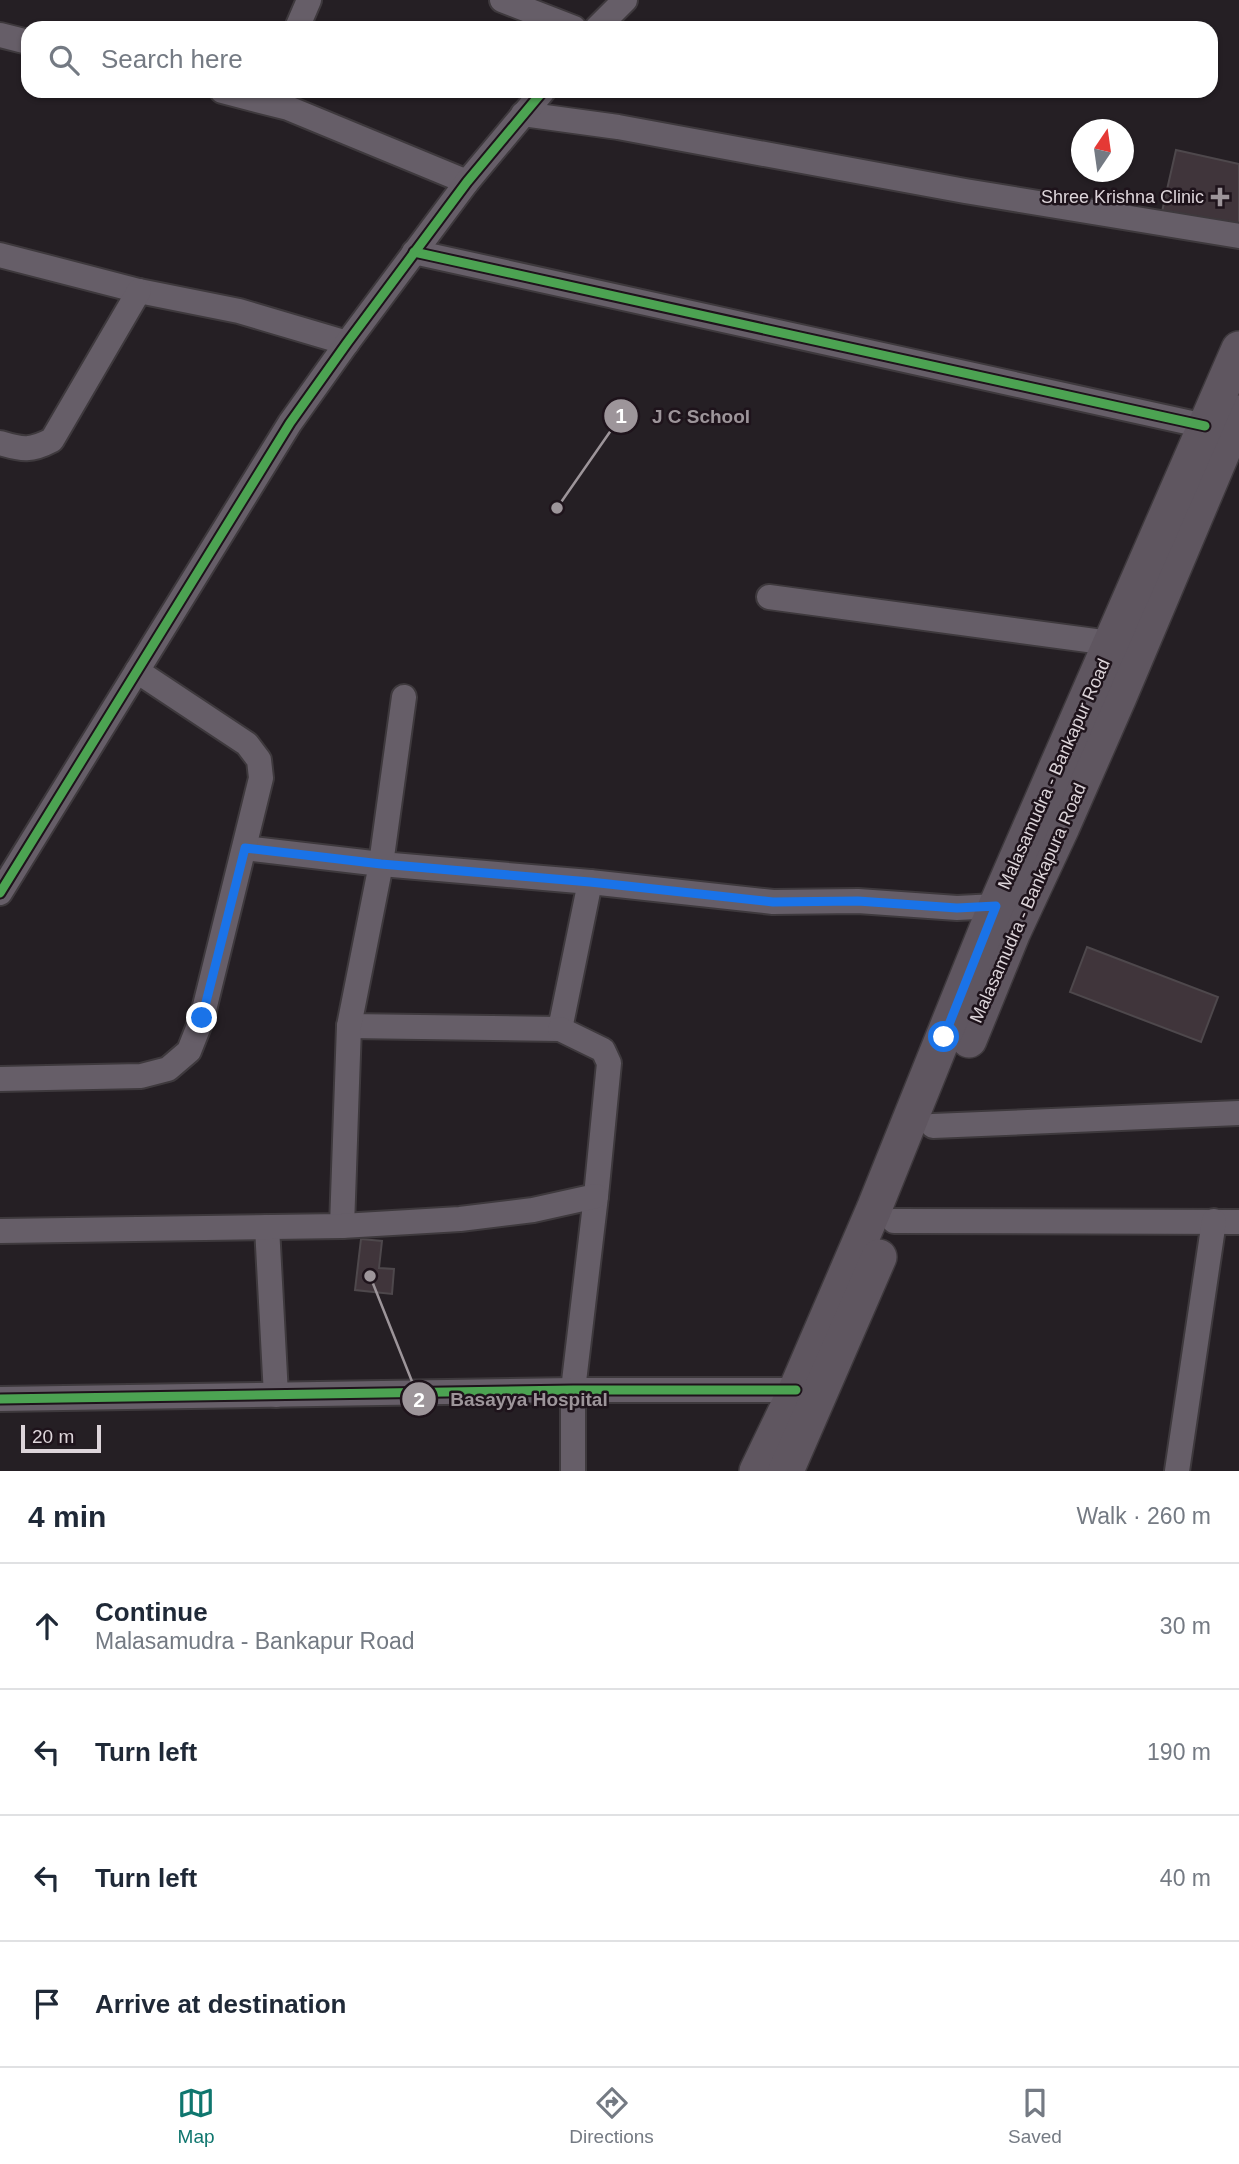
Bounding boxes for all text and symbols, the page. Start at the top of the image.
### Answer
search box [21,21,1218,98]
icon: search [45,41,83,79]
text: Search here [101,44,243,74]
north arrow [1071,119,1134,182]
place label: Shree Krishna Clinic [1041,187,1204,207]
marker: Shree Krishna Clinic [1210,187,1230,207]
callout: J C School [603,396,764,436]
text: 1 [615,404,627,427]
text: J C School [652,406,750,427]
street label: Malasamudra - Bankapur Road [994,656,1114,892]
street label: Malasamudra - Bankapura Road [966,780,1090,1026]
route end [186,1002,217,1033]
route start [928,1021,959,1052]
callout: Basayya Hospital [401,1379,621,1419]
text: 2 [413,1388,425,1411]
text: Basayya Hospital [450,1389,608,1410]
scale bar [21,1422,102,1454]
text: 20 m [32,1426,74,1447]
text: 4 min [28,1500,106,1533]
text: Walk · 260 m [1076,1503,1211,1529]
text: Continue [95,1597,208,1627]
icon: ahead [28,1607,66,1645]
text: 30 m [1160,1613,1211,1639]
text: Malasamudra - Bankapur Road [95,1628,415,1654]
icon: left [28,1733,66,1771]
text: Turn left [95,1737,197,1767]
text: 190 m [1147,1739,1211,1765]
icon: left [28,1859,66,1897]
text: Turn left [95,1863,197,1893]
text: 40 m [1160,1865,1211,1891]
icon: arrive [28,1985,66,2023]
text: Arrive at destination [95,1989,346,2019]
tab: Map [177,2084,215,2148]
tab: Directions [569,2084,654,2148]
tab: Saved [1008,2084,1062,2148]

